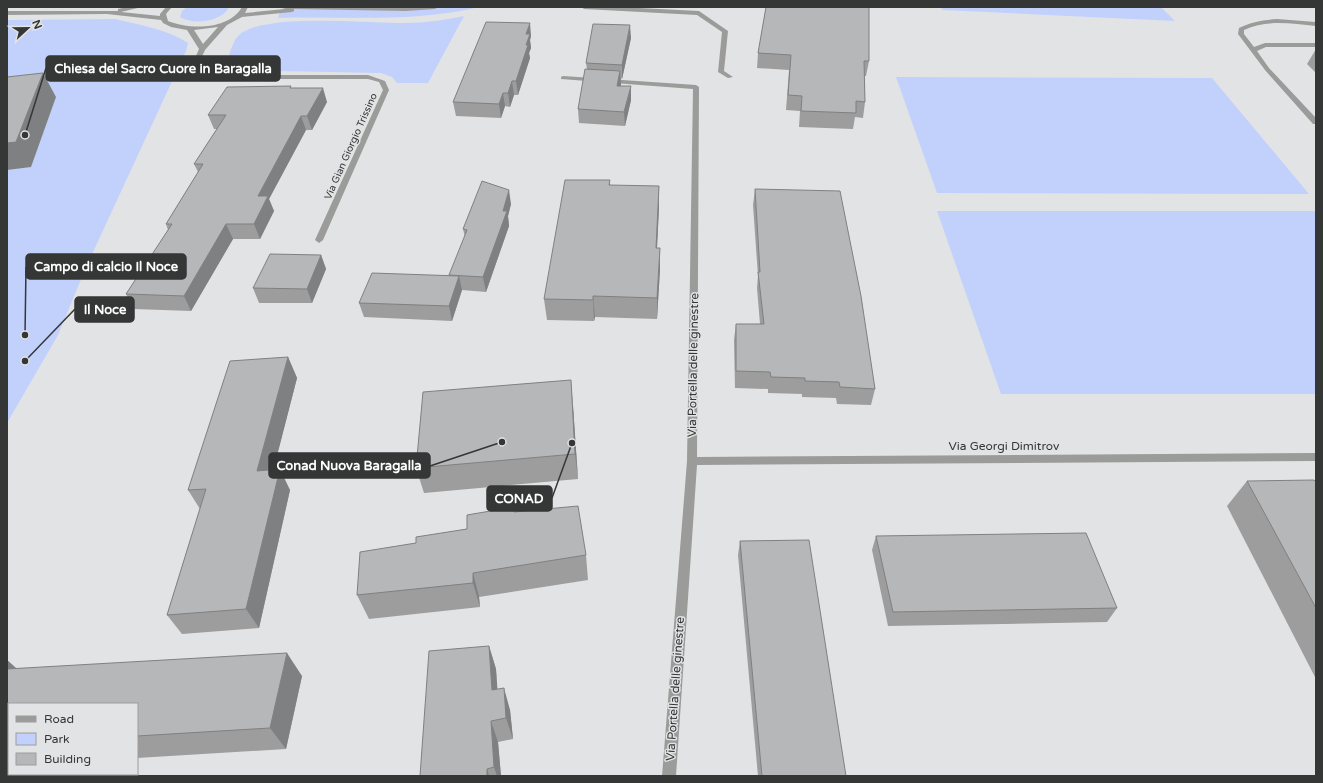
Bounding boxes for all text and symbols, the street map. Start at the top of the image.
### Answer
north arrow [8,8,48,48]
text: N [29,18,44,31]
callout: Chiesa del Sacro Cuore in Baragalla [46,56,280,81]
text: Chiesa del Sacro Cuore in Baragalla [54,61,272,77]
street label: Via Gian Giorgio Trissino [322,91,380,202]
callout: Campo di calcio Il Noce [26,254,186,279]
text: Campo di calcio Il Noce [34,259,179,275]
street label: Via Portella delle ginestre [685,292,701,437]
callout: Il Noce [75,297,134,322]
text: Il Noce [84,302,127,318]
street label: Via Georgi Dimitrov [949,439,1060,453]
callout: Conad Nuova Baragalla [269,453,430,478]
text: Conad Nuova Baragalla [277,458,421,474]
callout: CONAD [487,486,552,511]
text: CONAD [494,491,544,507]
street label: Via Portella delle ginestre [663,616,687,762]
legend [8,703,138,775]
text: Road [44,712,74,726]
text: Park [44,732,70,746]
text: Building [44,752,91,766]

